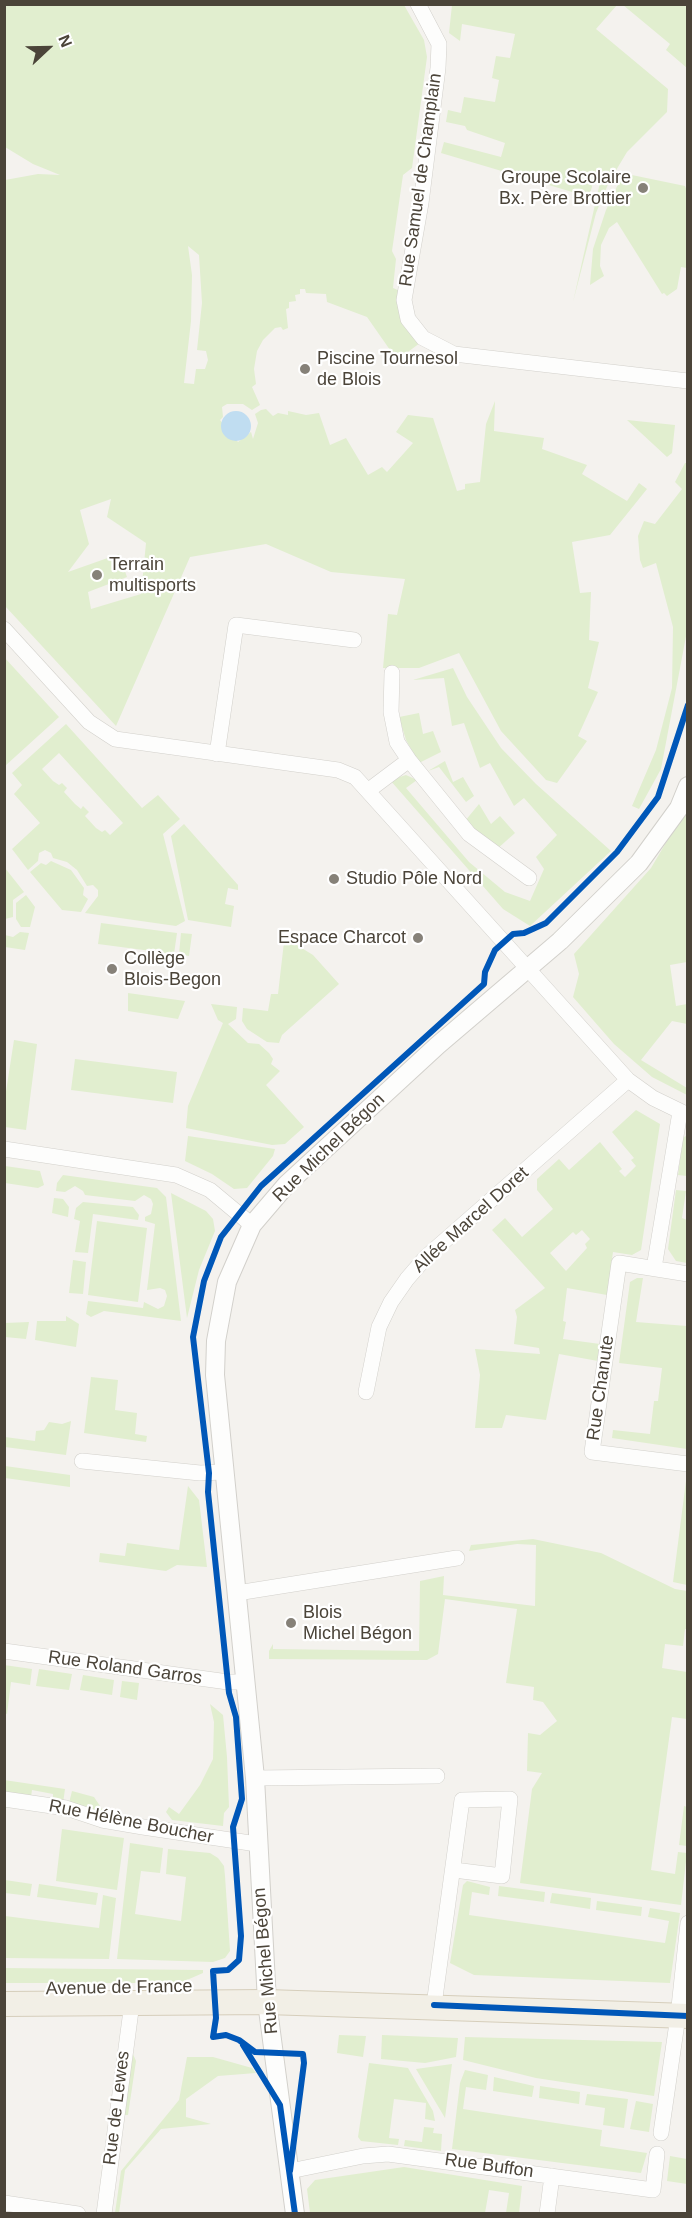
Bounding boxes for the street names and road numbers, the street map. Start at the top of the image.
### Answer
street label: Rue Samuel de Champlain [395,72,447,288]
street label: Rue Michel Bégon [269,1089,389,1207]
street label: Allée Marcel Doret [409,1162,533,1278]
street label: Rue Chanute [583,1334,619,1442]
street label: Rue Roland Garros [47,1647,203,1689]
street label: Rue Hélène Boucher [47,1795,215,1849]
street label: Rue Michel Bégon [249,1887,283,2035]
street label: Avenue de France [45,1976,193,2000]
street label: Rue de Lewes [99,2050,135,2166]
street label: Rue Buffon [443,2149,535,2183]

